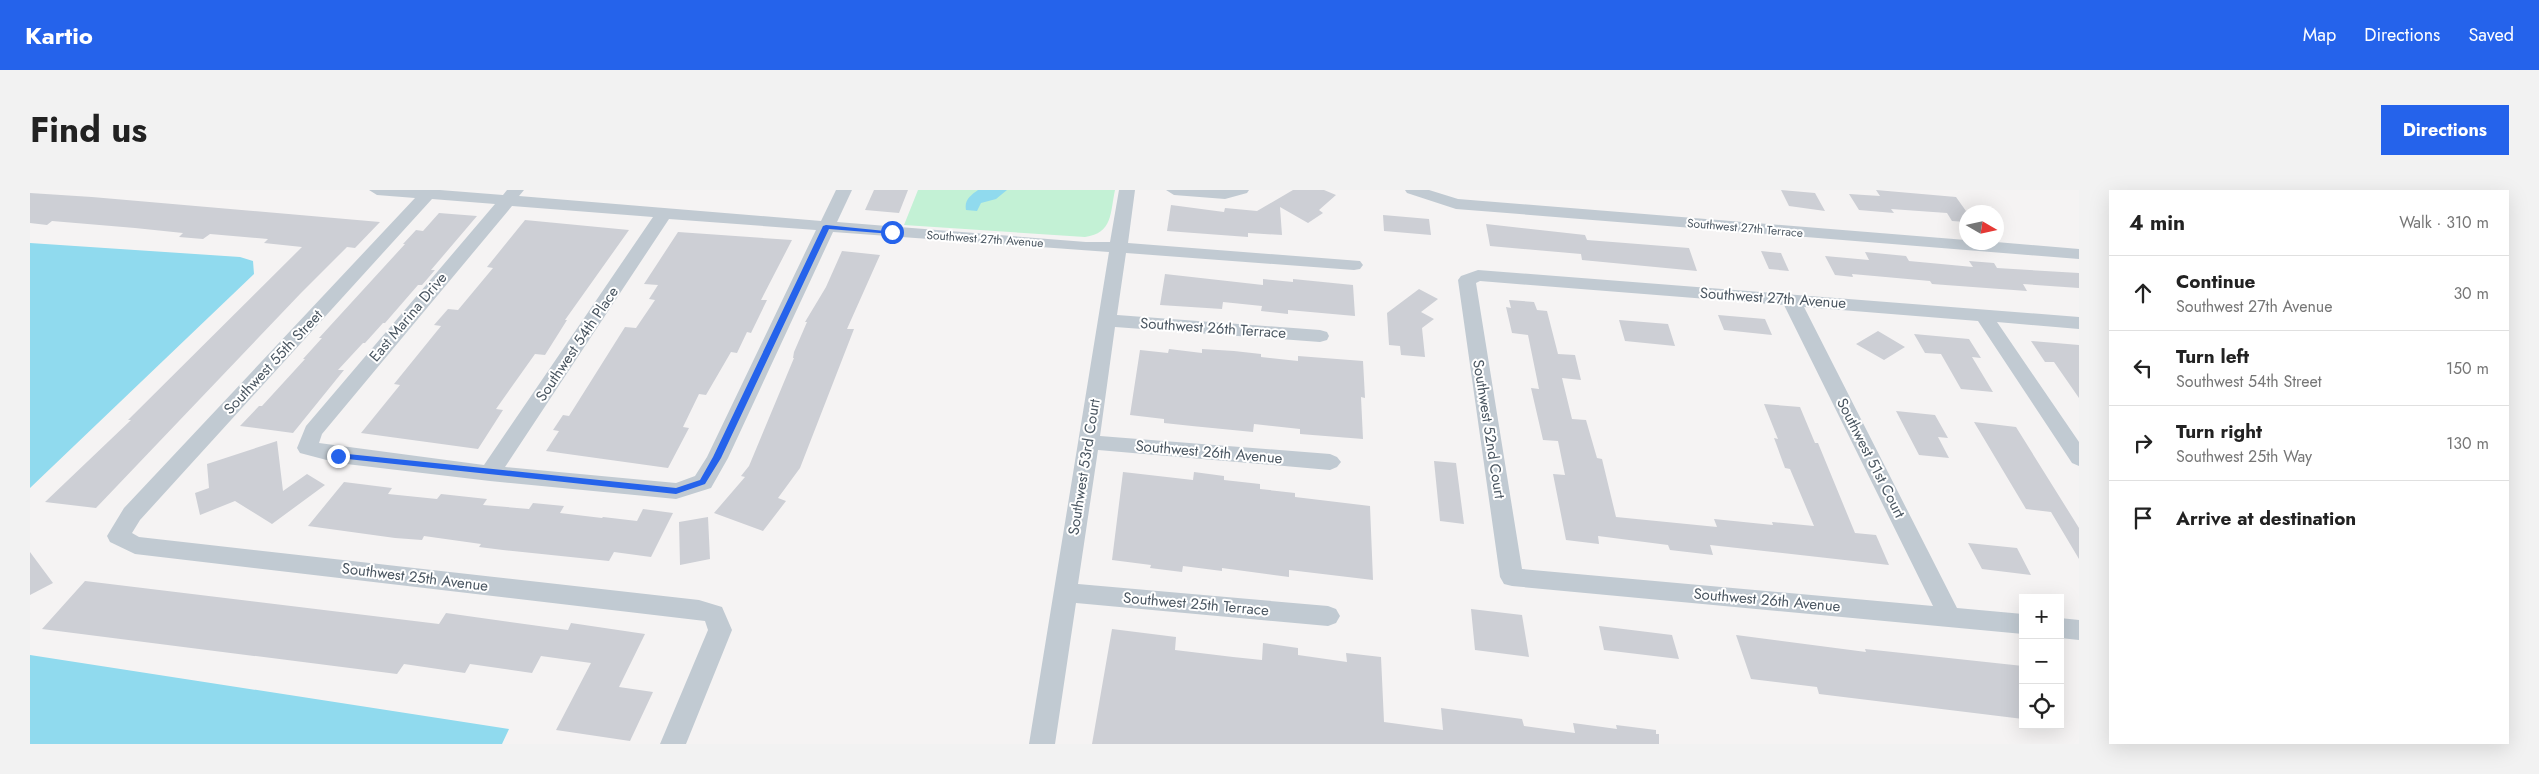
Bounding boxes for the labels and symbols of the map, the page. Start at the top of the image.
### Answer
north arrow [1959,205,2004,250]
street label: Southwest 27th Terrace [1686,214,1804,242]
route start [881,221,904,244]
street label: Southwest 27th Avenue [926,226,1044,252]
street label: East Marina Drive [364,267,452,367]
street label: Southwest 54th Place [530,282,624,406]
street label: Southwest 27th Avenue [1699,282,1847,314]
street label: Southwest 55th Street [219,304,328,419]
street label: Southwest 26th Terrace [1139,312,1287,344]
street label: Southwest 52nd Court [1467,358,1511,501]
street label: Southwest 51st Court [1831,394,1911,522]
street label: Southwest 53rd Court [1062,397,1106,537]
street label: Southwest 26th Avenue [1135,435,1284,469]
route end [327,445,350,468]
street label: Southwest 25th Avenue [341,557,490,597]
street label: Southwest 26th Avenue [1693,583,1842,617]
street label: Southwest 25th Terrace [1122,587,1270,621]

